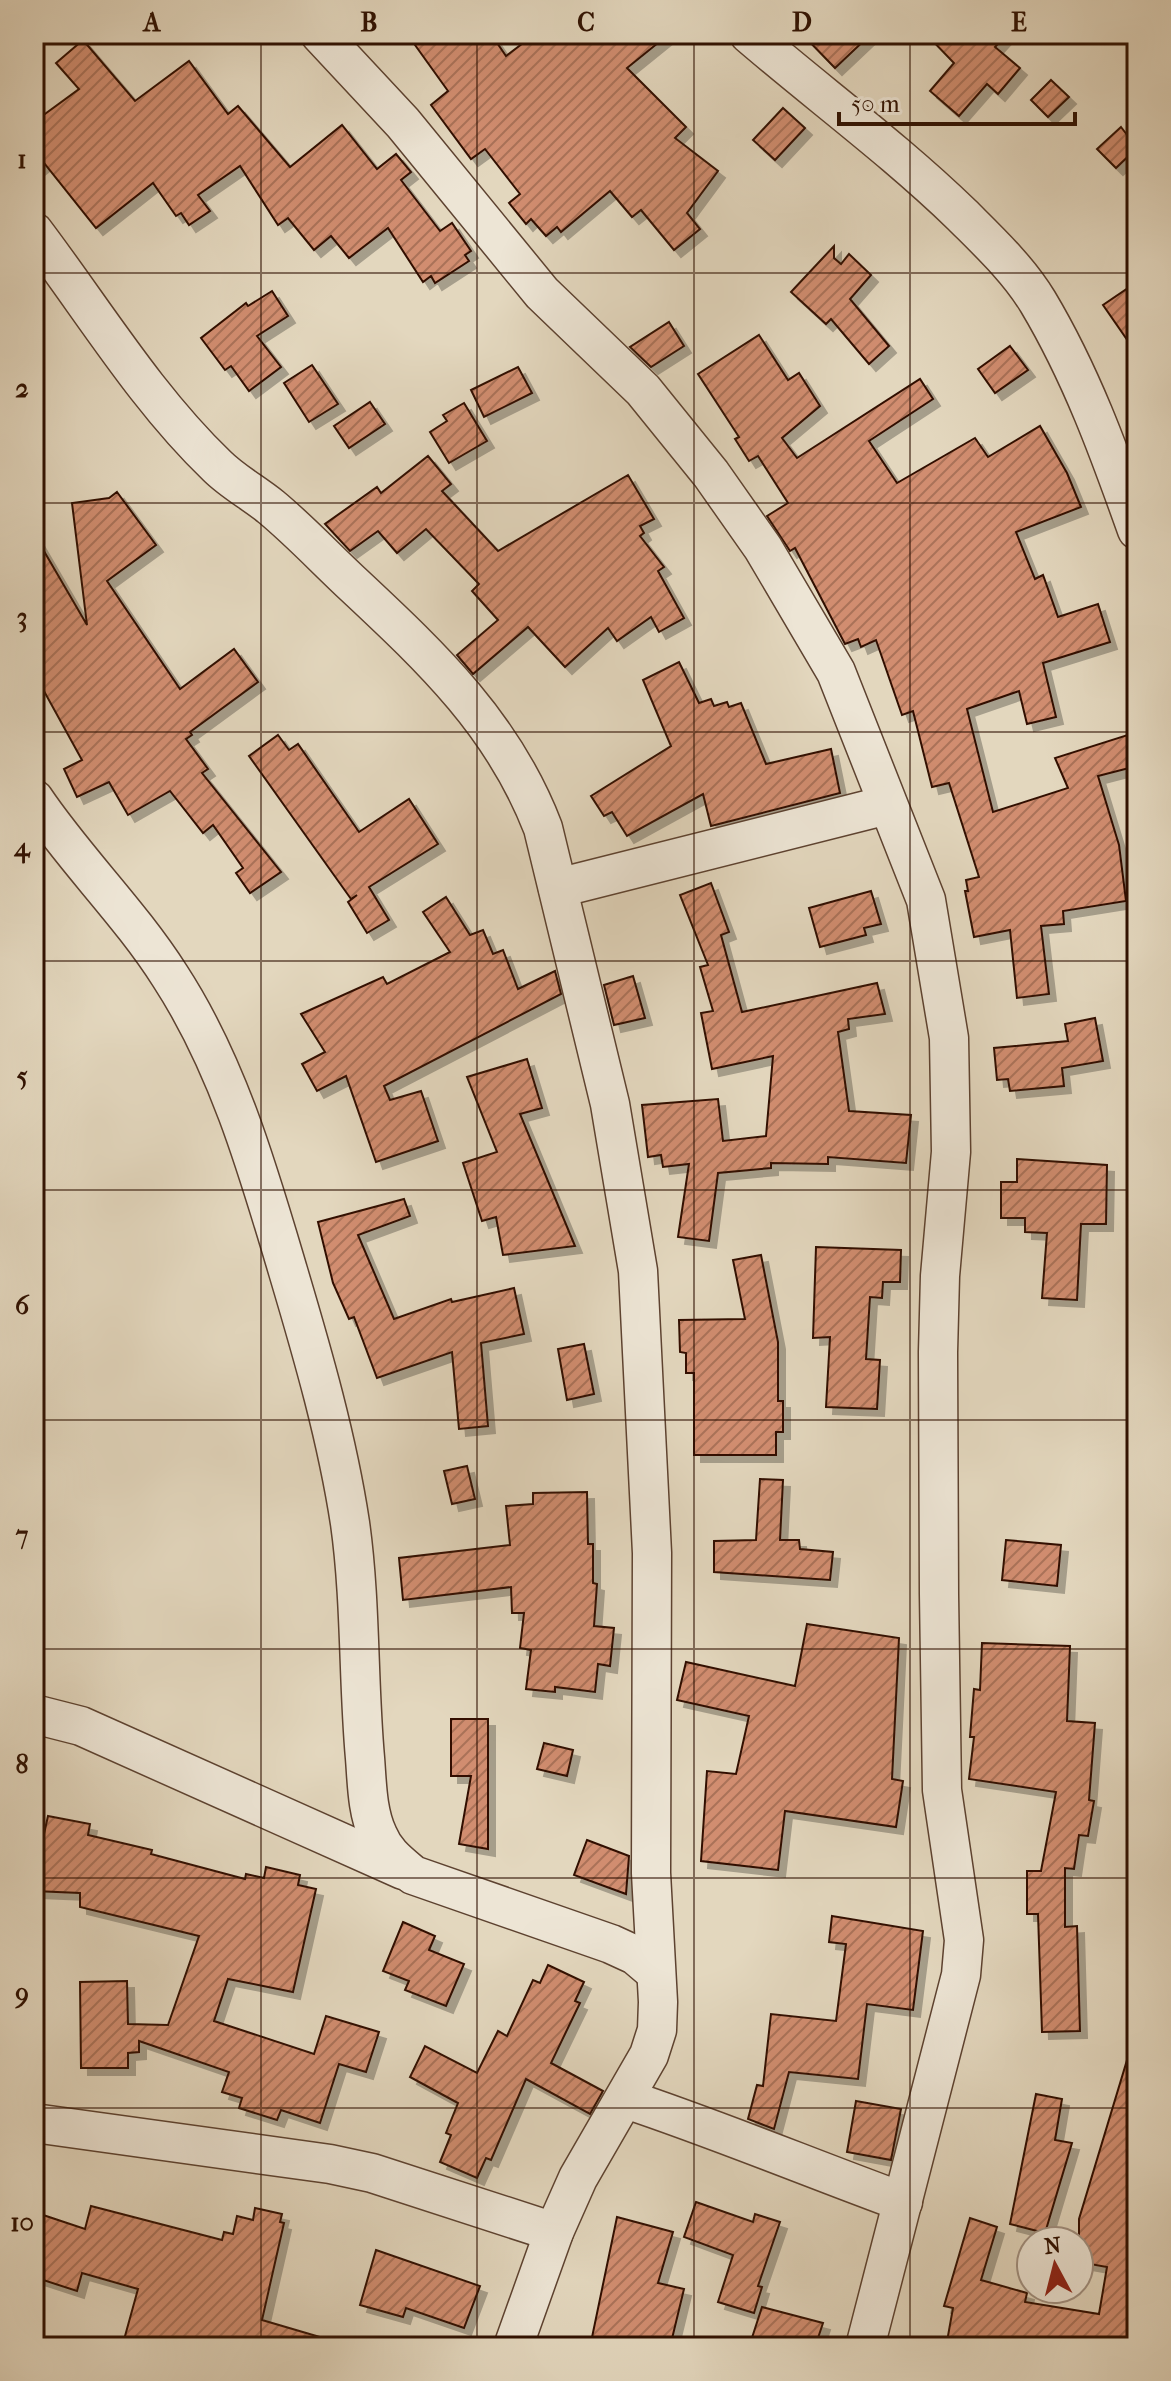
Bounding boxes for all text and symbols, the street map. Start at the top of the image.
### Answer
text: A [142,7,162,38]
text: B [361,7,378,38]
text: C [577,7,595,38]
text: D [792,7,812,38]
text: E [1011,7,1027,38]
scale bar [839,76,1075,126]
text: 50 m [851,90,900,118]
text: 1 [17,144,27,175]
text: 2 [15,373,29,404]
text: 3 [17,602,27,633]
text: 4 [13,832,31,864]
text: 5 [16,1061,28,1092]
text: 6 [15,1290,30,1321]
text: 7 [15,1520,29,1551]
text: 8 [15,1749,29,1780]
text: 9 [14,1978,29,2009]
text: 10 [10,2207,34,2238]
north arrow [1015,2225,1095,2305]
text: N [1043,2232,1063,2260]

